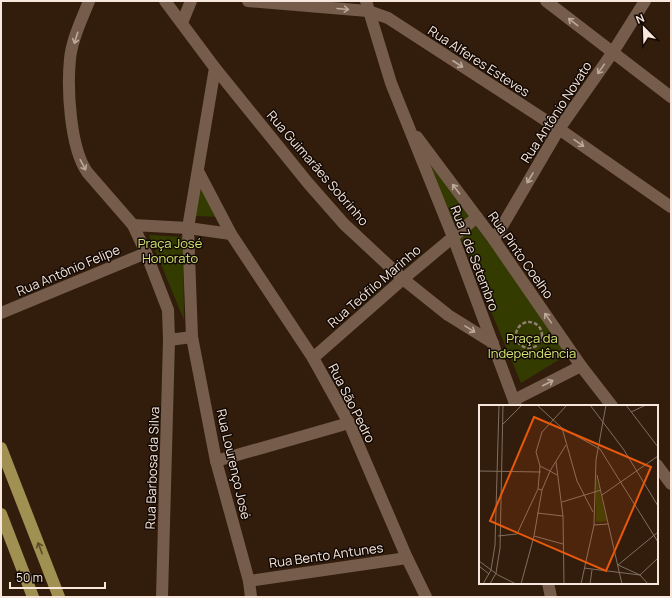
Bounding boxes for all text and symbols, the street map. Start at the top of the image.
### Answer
one-way arrow [336,5,349,12]
north arrow [624,8,664,48]
text: N [633,10,647,27]
one-way arrow [568,18,579,26]
street label: Rua Alferes Esteves [425,21,533,101]
one-way arrow [72,31,79,44]
street label: Rua Antônio Novato [516,57,596,166]
one-way arrow [452,60,464,68]
one-way arrow [597,63,605,74]
street label: Rua Guimarães Sobrinho [263,107,373,230]
one-way arrow [573,139,584,147]
one-way arrow [80,159,88,171]
one-way arrow [526,172,534,184]
one-way arrow [452,184,460,195]
street label: Rua 7 de Setembro [447,203,504,314]
street label: Rua Pinto Coelho [484,208,558,302]
park label: Praça José Honorato [138,234,203,267]
street label: Rua Antônio Felipe [14,240,123,300]
street label: Rua Teófilo Marinho [324,240,425,331]
one-way arrow [544,313,552,324]
one-way arrow [465,325,476,333]
park label: Praça da Independência [488,329,576,362]
street label: Rua São Pedro [324,360,380,446]
one-way arrow [541,379,553,386]
inset map [479,405,658,584]
street label: Rua Barbosa da Silva [141,406,163,530]
street label: Rua Lourenço José [213,407,256,521]
street label: Rua Bento Antunes [268,538,384,572]
one-way arrow [35,542,43,554]
scale bar [10,564,105,590]
text: 50 m [16,569,43,586]

